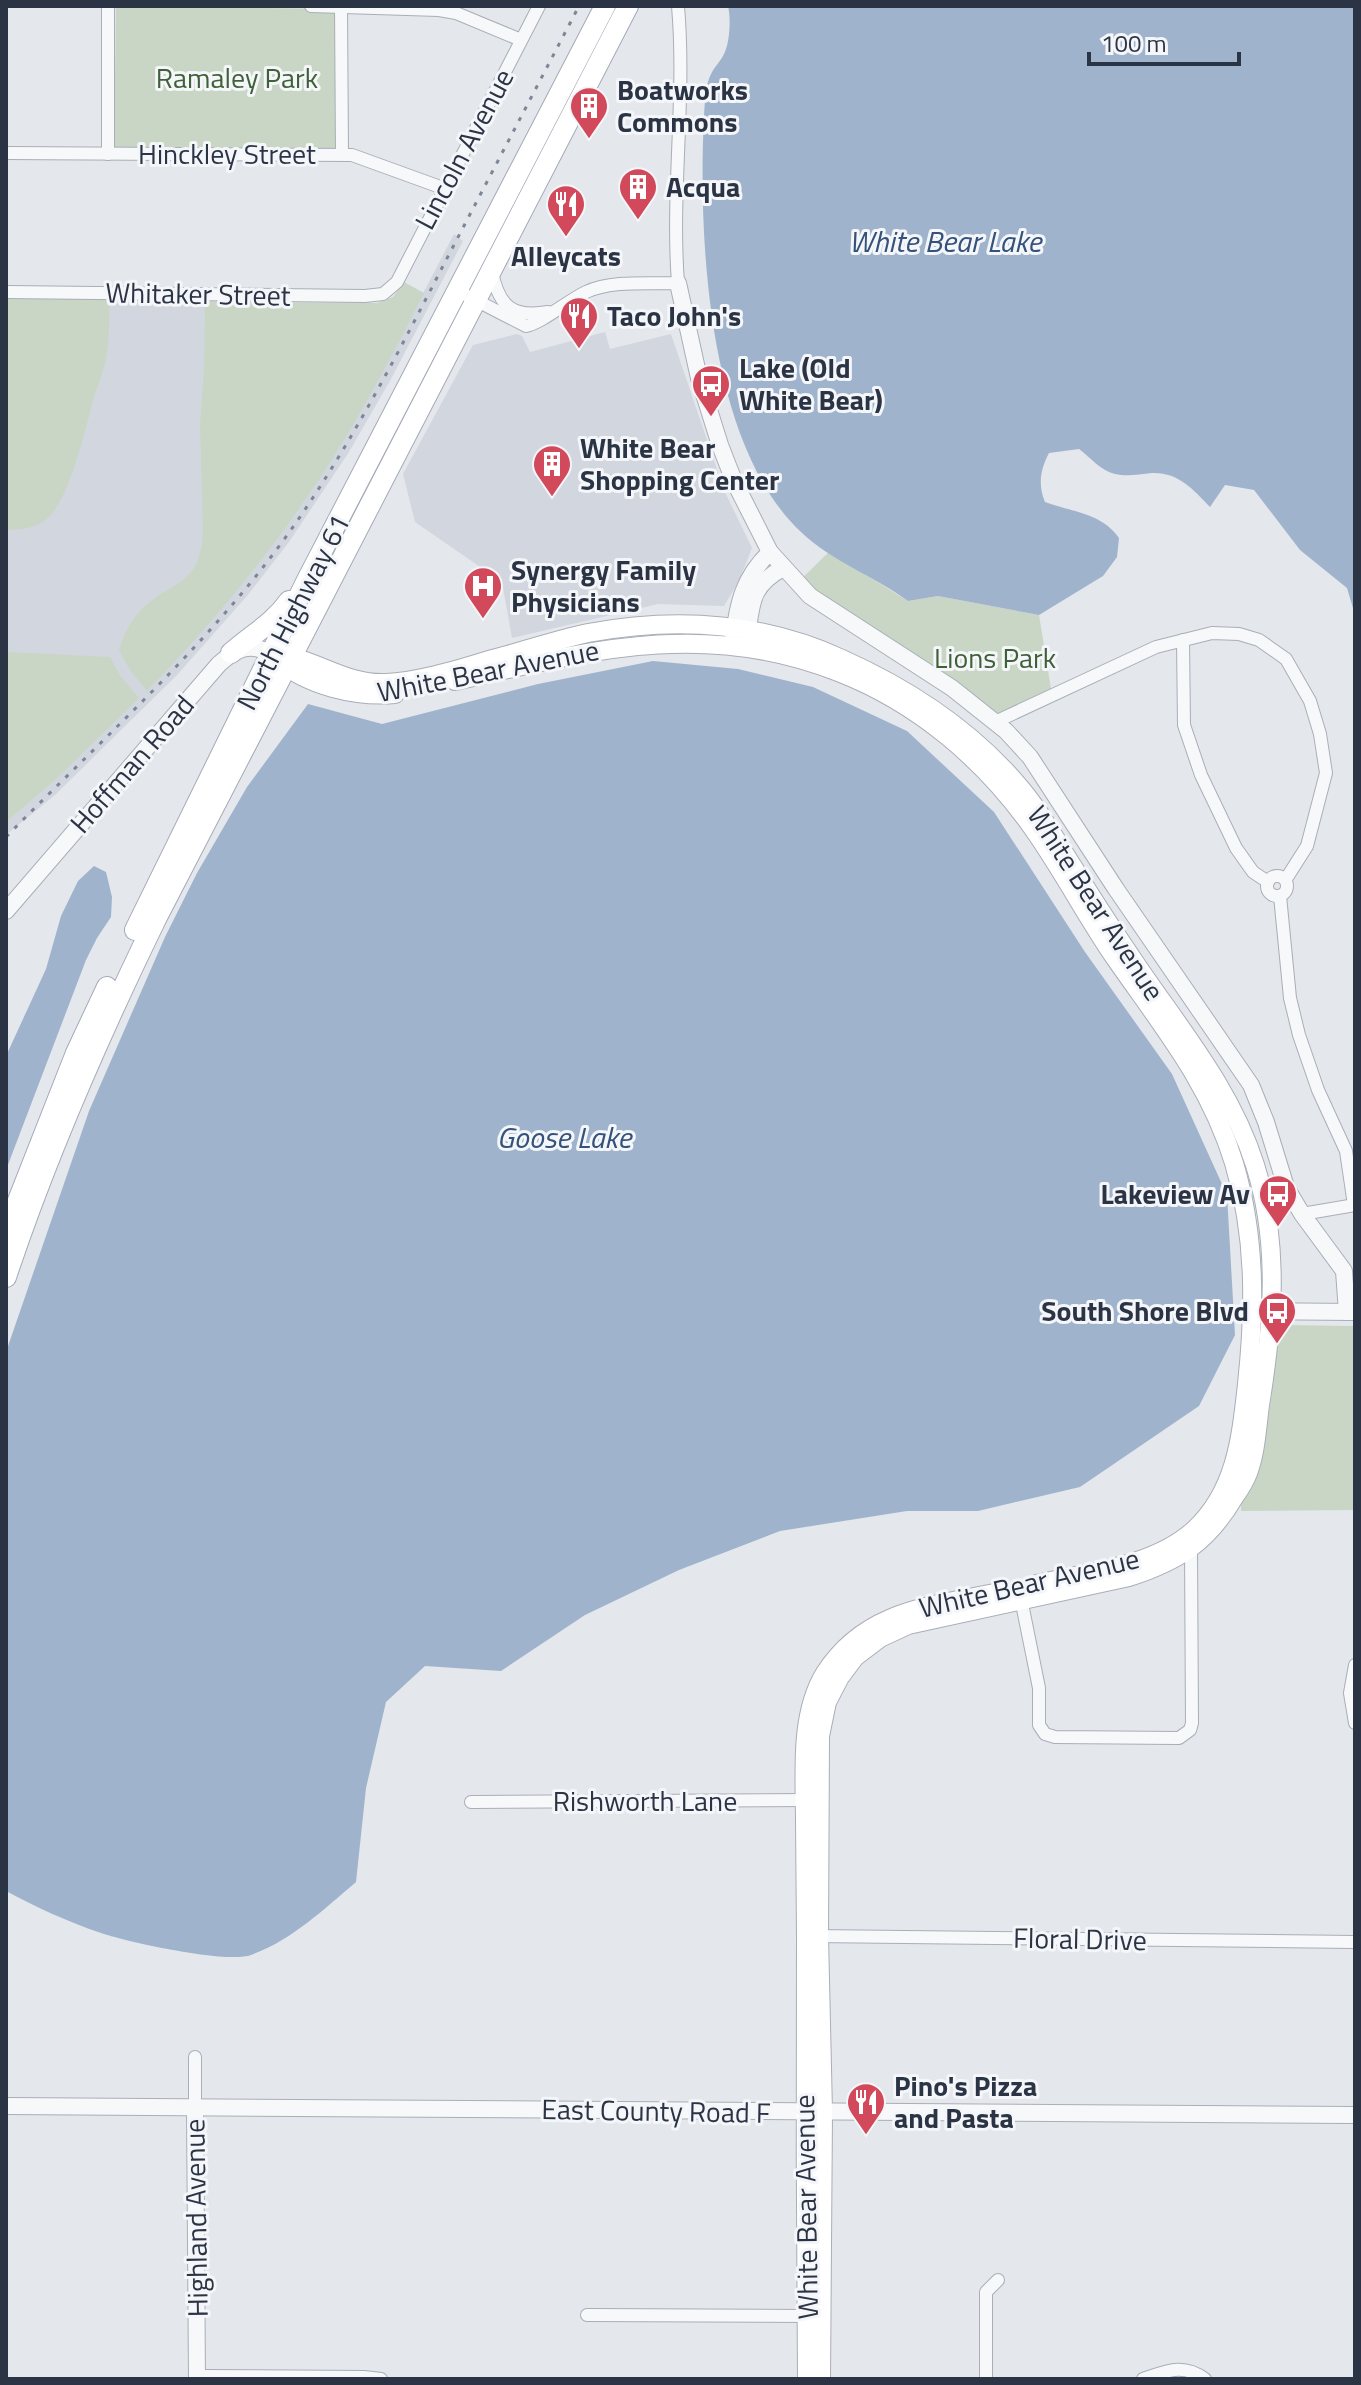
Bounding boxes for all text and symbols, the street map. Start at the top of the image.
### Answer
scale bar [1089,16,1239,66]
text: 100 m [1101,25,1167,61]
park label: Ramaley Park [156,56,318,99]
street label: Lincoln Avenue [403,61,524,237]
place label: Boatworks Commons [617,68,748,143]
building icon: Boatworks Commons [568,85,610,140]
street label: Hinckley Street [138,132,316,175]
place label: Acqua [666,165,740,208]
building icon: Acqua [617,166,659,221]
restaurant icon: Alleycats [545,183,587,238]
water label: White Bear Lake [849,218,1044,264]
place label: Alleycats [511,234,621,277]
street label: Whitaker Street [105,270,291,317]
place label: Taco John's [607,294,741,337]
restaurant icon: Taco John's [558,295,600,350]
place label: Lake (Old White Bear) [739,346,883,421]
bus stop icon: Lake (Old White Bear) [690,363,732,418]
place label: White Bear Shopping Center [580,426,780,501]
building icon: White Bear Shopping Center [531,443,573,498]
street label: North Highway 61 [225,506,360,717]
place label: Synergy Family Physicians [511,548,696,623]
hospital icon: Synergy Family Physicians [462,565,504,620]
street label: White Bear Avenue [373,628,602,713]
park label: Lions Park [934,636,1056,679]
street label: Hoffman Road [59,685,204,842]
street label: White Bear Avenue [1017,797,1176,1009]
water label: Goose Lake [497,1114,633,1160]
place label: Lakeview Av [1101,1172,1250,1215]
bus stop icon: Lakeview Av [1257,1173,1299,1228]
place label: South Shore Blvd [1041,1289,1249,1332]
bus stop icon: South Shore Blvd [1256,1290,1298,1345]
street label: White Bear Avenue [914,1536,1143,1629]
street label: Rishworth Lane [553,1779,737,1822]
street label: Floral Drive [1013,1916,1147,1961]
place label: Pino's Pizza and Pasta [894,2064,1037,2139]
restaurant icon: Pino's Pizza and Pasta [845,2081,887,2136]
street label: East County Road F [541,2087,771,2134]
street label: White Bear Avenue [782,2094,829,2320]
street label: Highland Avenue [172,2118,219,2318]

